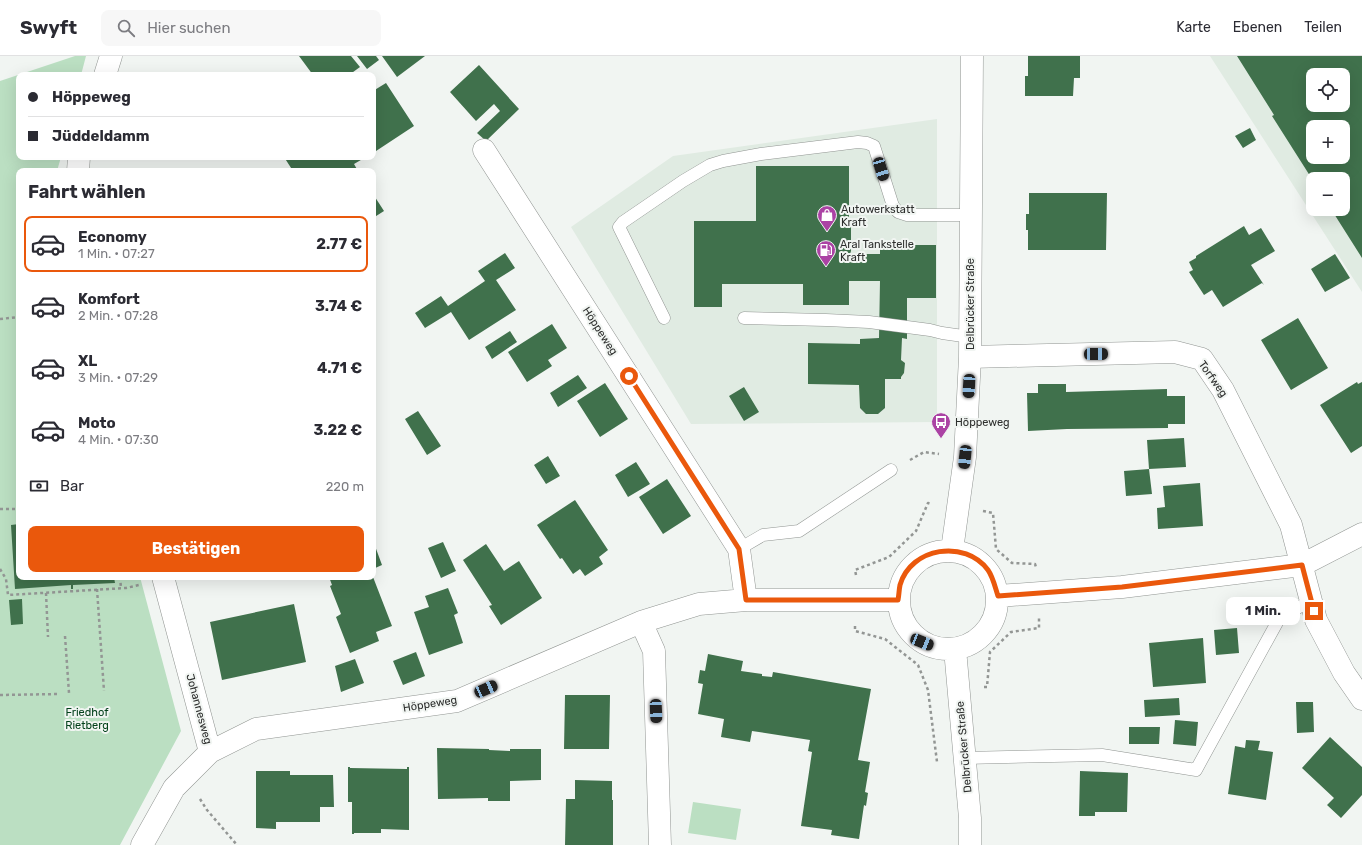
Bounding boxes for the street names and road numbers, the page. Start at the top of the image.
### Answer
street label: Delbrücker Straße [964,258,977,350]
street label: Höppeweg [580,305,620,357]
street label: Torfweg [1196,358,1230,400]
street label: Johannesweg [183,672,215,746]
street label: Höppeweg [402,693,458,715]
street label: Delbrücker Straße [954,701,974,793]

